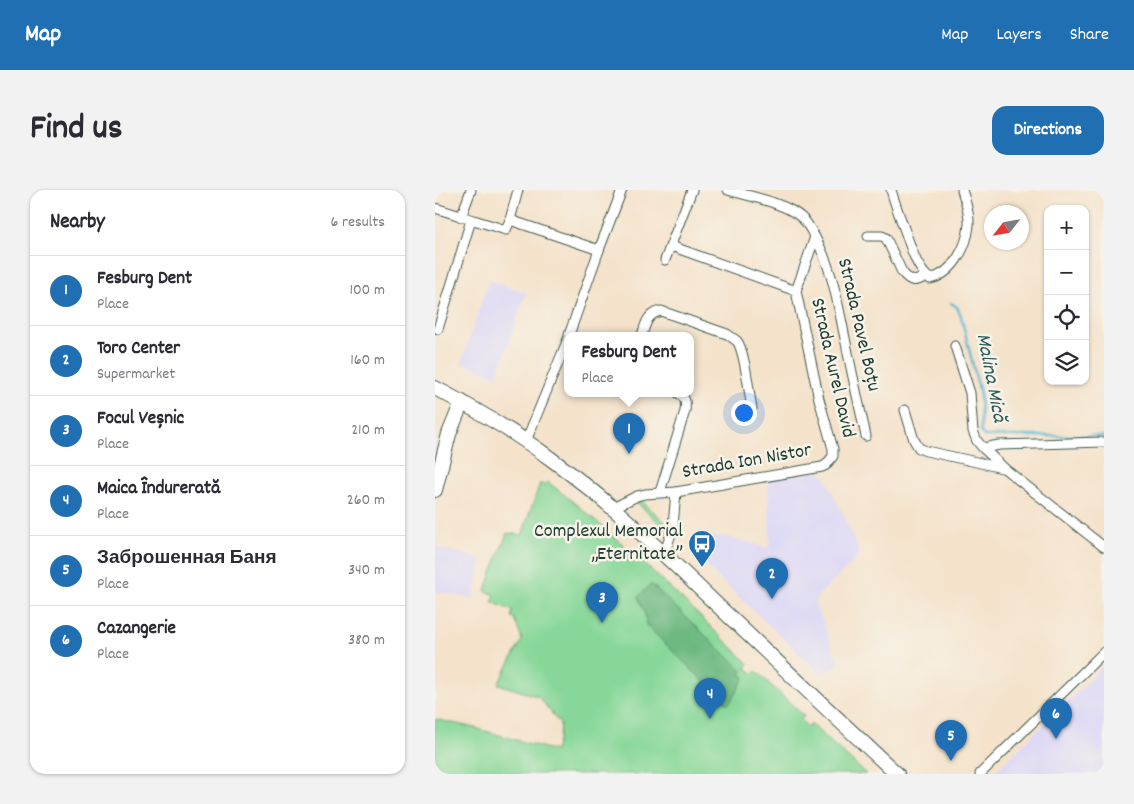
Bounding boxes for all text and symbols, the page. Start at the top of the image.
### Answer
text: Map [25,18,61,52]
text: Map [941,23,968,48]
text: Layers [996,23,1042,48]
text: Share [1070,23,1109,48]
text: Find us [30,105,122,155]
button: Directions [992,106,1104,155]
north arrow [984,205,1029,250]
map controls [1044,205,1089,385]
button: + [1044,205,1089,250]
text: Nearby [50,208,105,238]
text: 6 results [330,211,385,234]
button: − [1044,250,1089,295]
street label: Strada Pavel Boțu [829,256,887,394]
text: Fesburg Dent [97,266,192,293]
text: 1 [64,279,68,302]
text: 100 m [349,279,385,302]
text: Place [97,293,129,316]
street label: Strada Aurel David [802,295,862,441]
button: locate [1044,295,1089,340]
water label: Malina Mică [967,331,1014,427]
popup [564,332,694,397]
text: Toro Center [97,336,180,363]
text: Fesburg Dent [582,340,676,367]
button: layers [1044,340,1089,385]
text: 2 [63,349,70,372]
text: 160 m [350,349,385,372]
text: Supermarket [97,363,175,386]
text: Place [582,367,614,390]
your location [731,400,757,426]
text: Focul Veșnic [97,406,184,433]
pin: 1 [613,413,645,454]
text: 3 [62,419,70,442]
text: 210 m [351,419,385,442]
text: Place [97,433,129,456]
street label: Strada Ion Nistor [680,437,814,487]
text: Maica Îndurerată [97,476,220,503]
text: 4 [63,489,69,512]
text: 260 m [347,489,385,512]
text: Place [97,503,129,526]
place label: Complexul Memorial „Eternitate” [534,518,683,569]
bus stop icon: Complexul Memorial „Eternitate” [687,529,717,568]
text: Заброшенная Баня [97,546,277,573]
pin: 2 [756,558,788,599]
text: 5 [62,559,70,582]
text: 340 m [348,559,385,582]
text: Place [97,573,129,596]
pin: 3 [586,582,618,623]
text: Cazangerie [97,616,176,643]
text: 6 [62,629,70,652]
text: 380 m [348,629,385,652]
text: Place [97,643,129,666]
pin: 4 [694,678,726,719]
pin: 6 [1040,698,1072,739]
pin: 5 [935,720,967,761]

